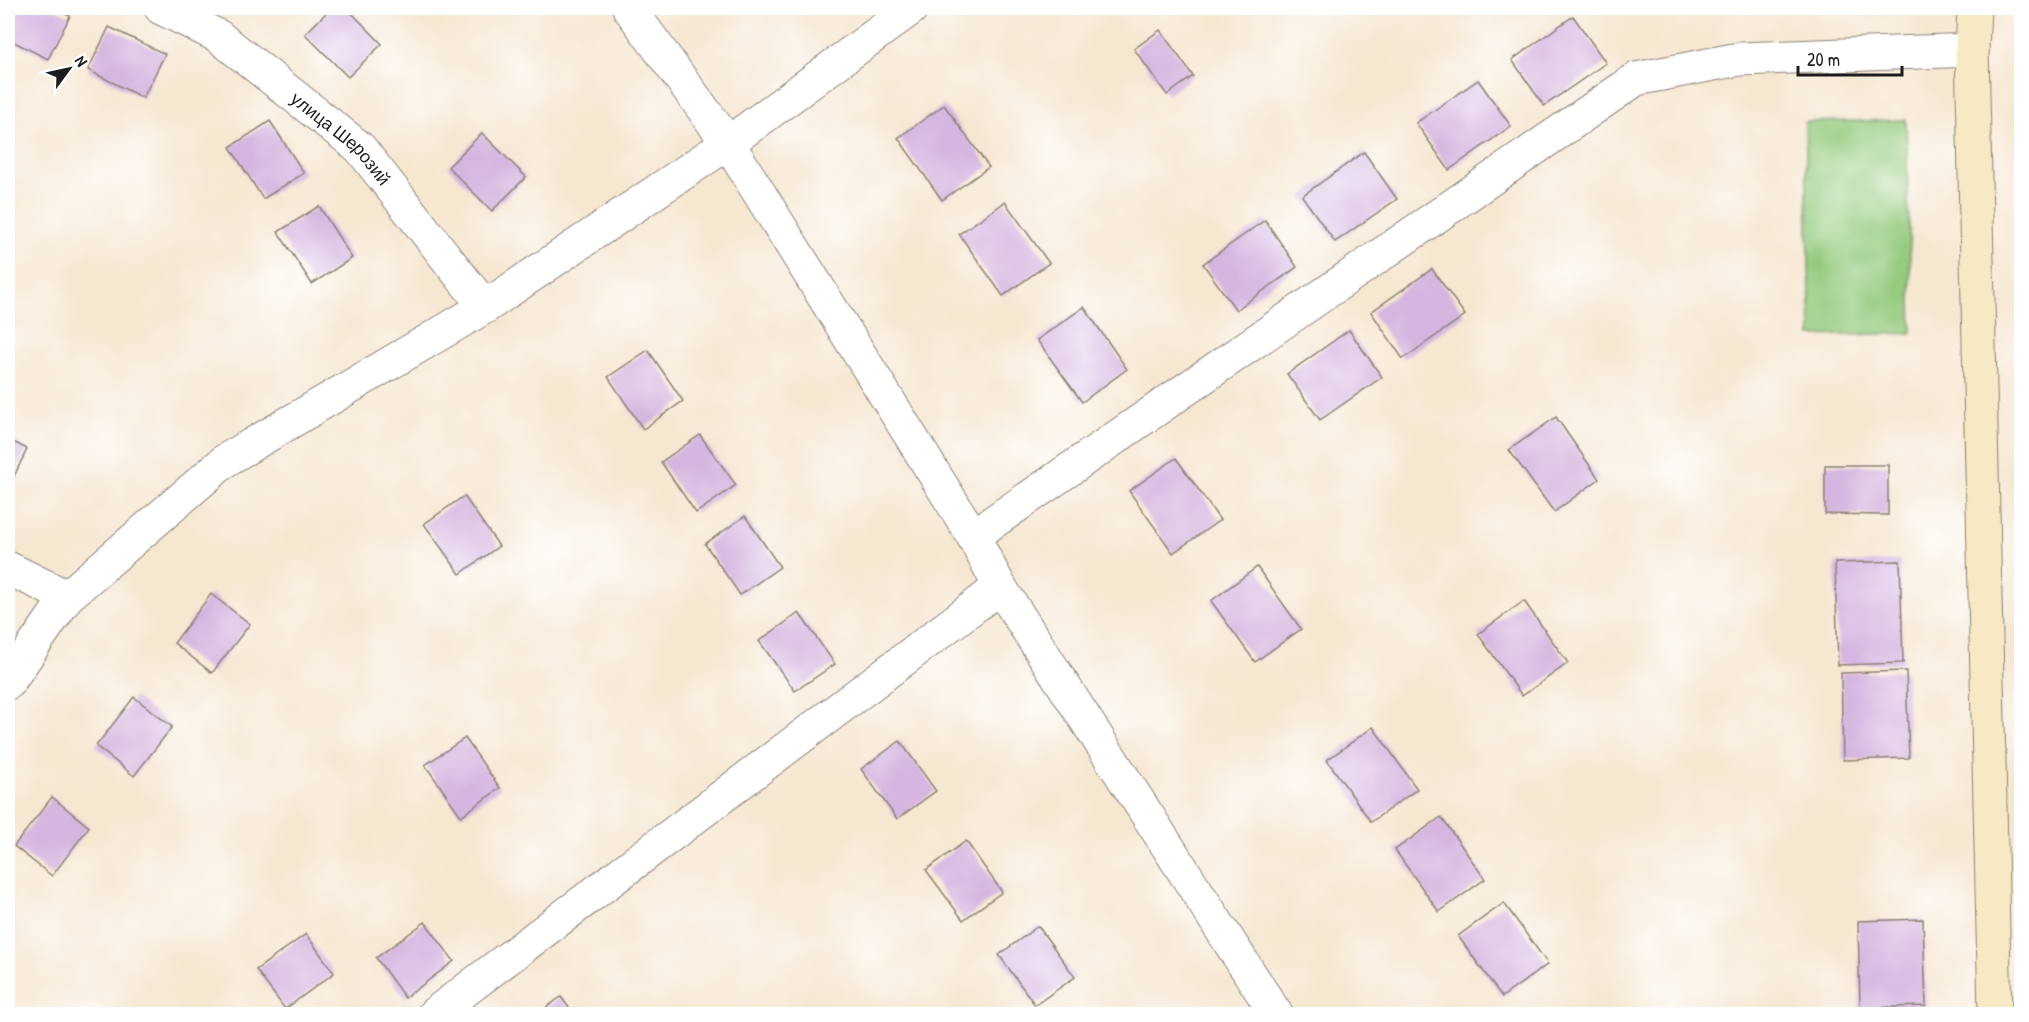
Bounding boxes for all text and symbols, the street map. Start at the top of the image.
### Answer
north arrow [39,39,99,99]
scale bar [1798,39,1902,77]
text: 20 m [1807,47,1840,72]
text: N [70,51,93,71]
street label: улица Шерозий [286,86,397,190]

